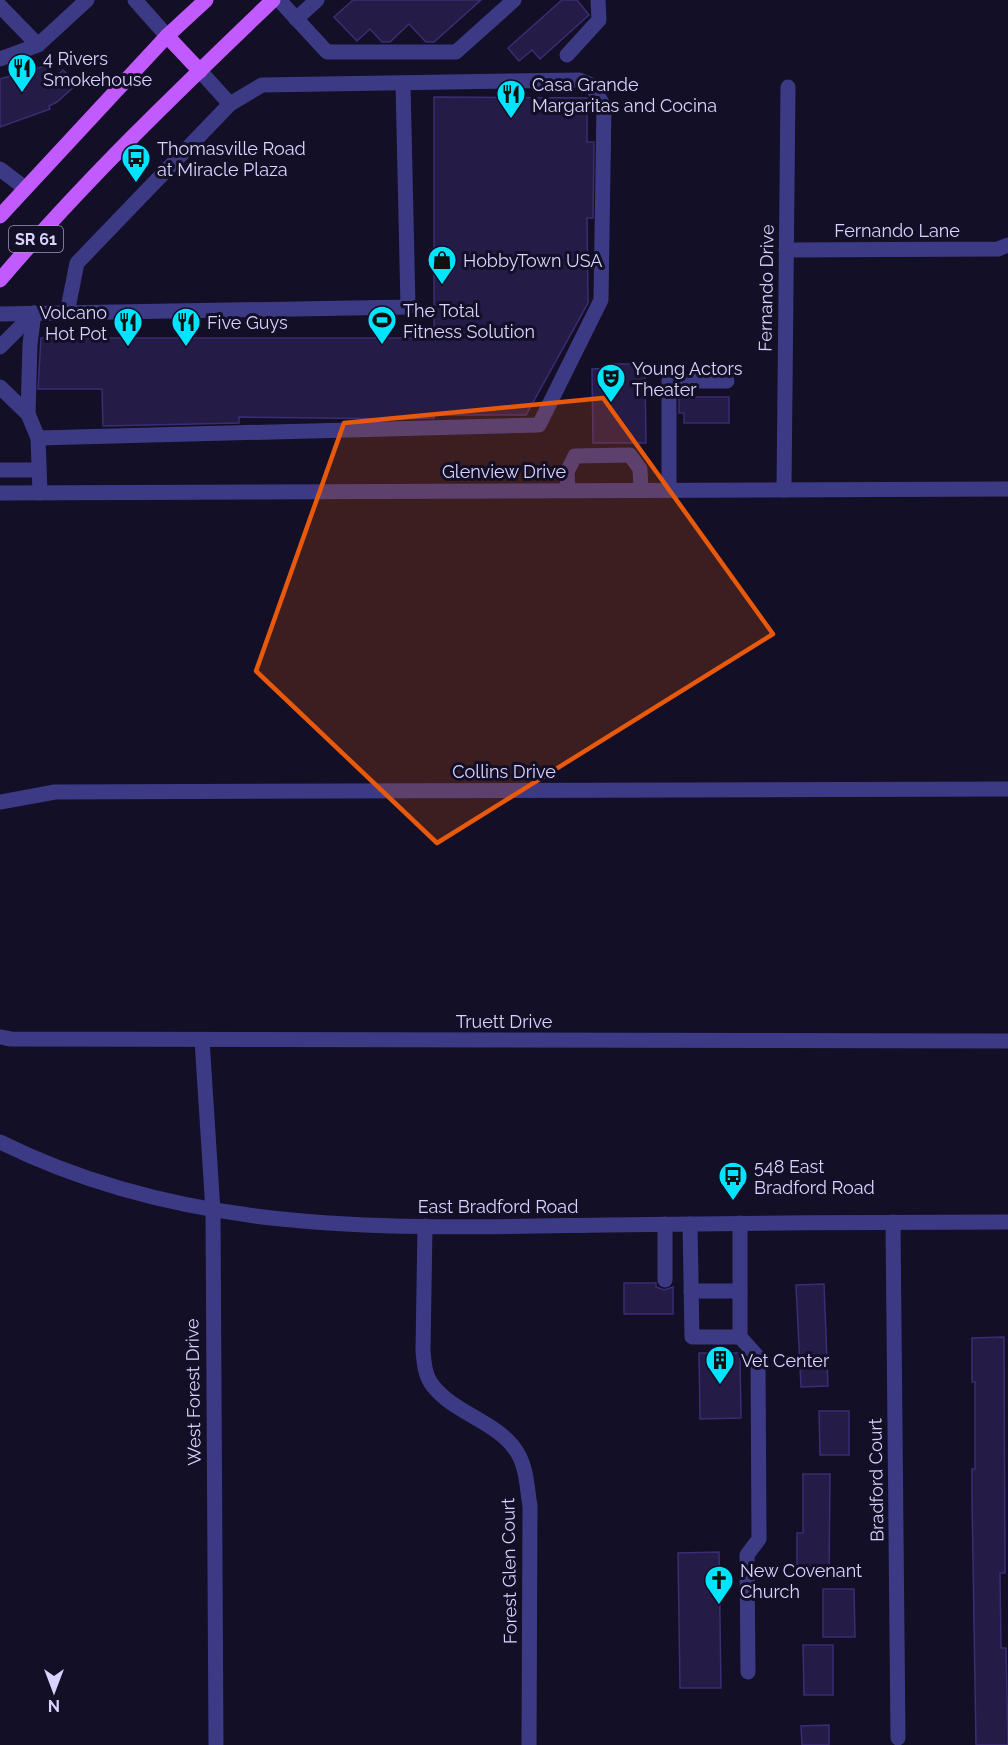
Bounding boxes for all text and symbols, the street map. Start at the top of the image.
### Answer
place label: 4 Rivers Smokehouse [43,48,152,90]
restaurant icon: 4 Rivers Smokehouse [6,52,38,94]
place label: Casa Grande Margaritas and Cocina [532,74,717,116]
restaurant icon: Casa Grande Margaritas and Cocina [495,78,527,120]
place label: Thomasville Road at Miracle Plaza [157,138,306,180]
bus stop icon: Thomasville Road at Miracle Plaza [120,142,152,184]
street label: Fernando Lane [834,220,960,241]
street label: Fernando Drive [754,224,778,352]
road number: SR 61 [9,226,63,252]
shop icon: HobbyTown USA [426,244,458,286]
place label: HobbyTown USA [463,250,603,271]
place label: The Total Fitness Solution [403,300,535,342]
place label: Volcano Hot Pot [39,302,107,344]
sports icon: The Total Fitness Solution [366,304,398,346]
restaurant icon: Volcano Hot Pot [112,306,144,348]
restaurant icon: Five Guys [170,306,202,348]
place label: Five Guys [207,312,288,333]
place label: Young Actors Theater [632,358,743,400]
theatre icon: Young Actors Theater [595,362,627,404]
street label: Glenview Drive [442,461,567,482]
street label: Collins Drive [452,761,556,782]
street label: Truett Drive [456,1011,553,1032]
place label: 548 East Bradford Road [754,1156,875,1198]
bus stop icon: 548 East Bradford Road [717,1160,749,1202]
street label: East Bradford Road [418,1196,578,1217]
street label: West Forest Drive [181,1318,205,1466]
building icon: Vet Center [704,1344,736,1386]
place label: Vet Center [741,1350,830,1371]
street label: Bradford Court [864,1418,888,1542]
street label: Forest Glen Court [497,1498,521,1644]
place label: New Covenant Church [740,1560,862,1602]
church icon: New Covenant Church [703,1564,735,1606]
north arrow [24,1661,84,1721]
text: N [48,1696,60,1715]

